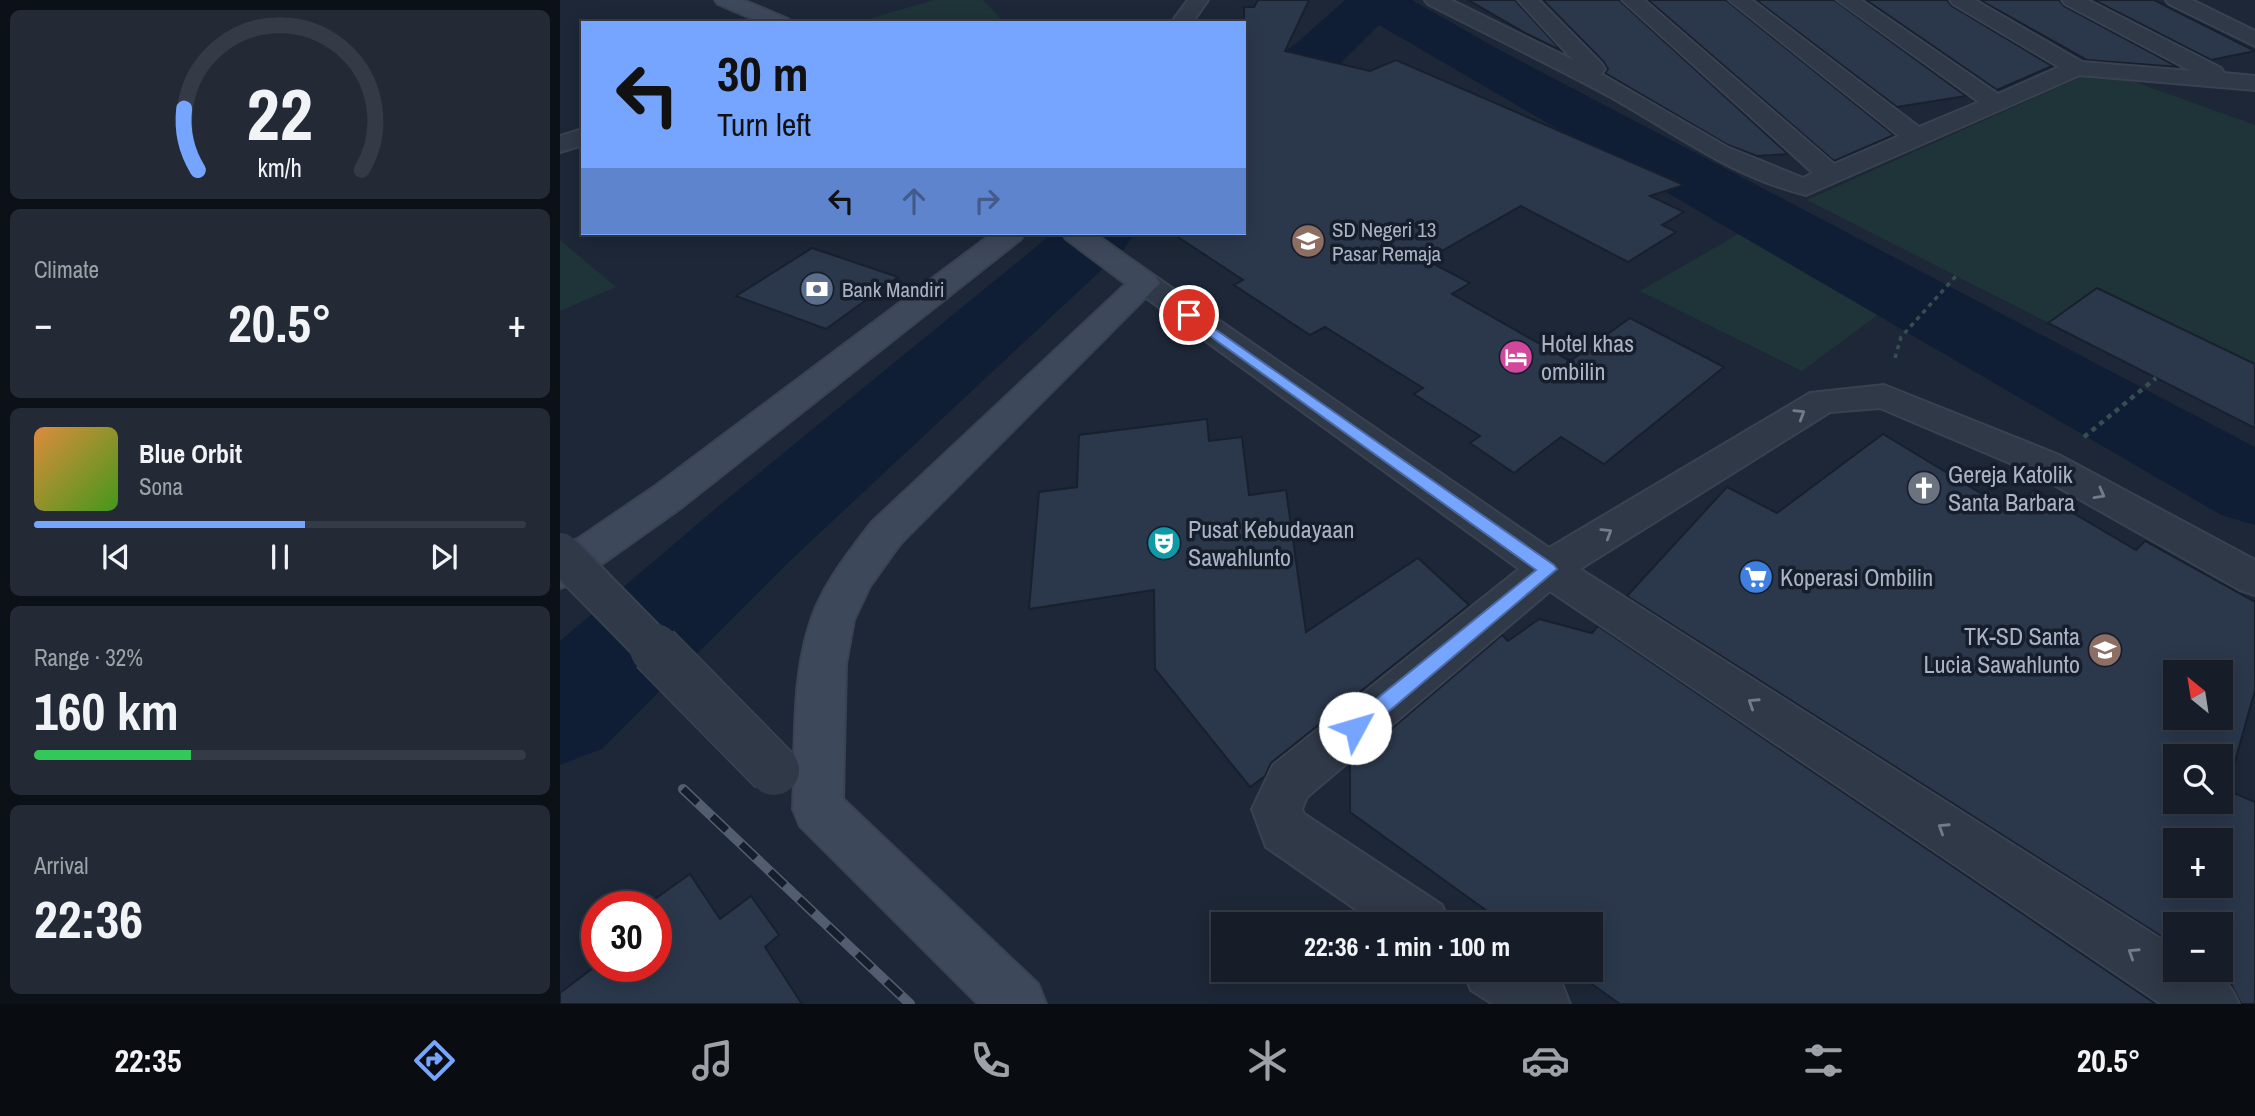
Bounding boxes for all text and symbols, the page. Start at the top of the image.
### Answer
text: 30 m [717,40,809,106]
icon: left [602,49,693,140]
text: 22 [247,66,313,164]
text: Turn left [717,103,811,146]
text: km/h [258,151,302,185]
icon: left [822,182,860,220]
icon: ahead [895,182,933,220]
icon: right [968,182,1006,220]
place label: SD Negeri 13 Pasar Remaja [1332,215,1442,268]
school or university icon: SD Negeri 13 Pasar Remaja [1289,222,1327,260]
text: Climate [34,254,99,285]
bank icon: Bank Mandiri [798,270,836,308]
place label: Bank Mandiri [842,275,944,304]
pin [1159,285,1219,345]
text: 20.5° [228,288,332,358]
icon: arrive [1170,296,1208,334]
text: − [34,298,52,349]
text: + [508,298,526,349]
place label: Hotel khas ombilin [1541,327,1634,387]
hotel icon: Hotel khas ombilin [1497,338,1535,376]
one-way arrow [1793,409,1806,422]
text: Blue Orbit [139,436,242,471]
place label: Gereja Katolik Santa Barbara [1948,458,2075,518]
church icon: Gereja Katolik Santa Barbara [1905,469,1943,507]
text: Sona [139,471,183,502]
one-way arrow [2093,486,2106,499]
place label: Pusat Kebudayaan Sawahlunto [1188,513,1354,573]
theatre icon: Pusat Kebudayaan Sawahlunto [1145,524,1183,562]
one-way arrow [1599,529,1612,542]
icon: previous [97,538,135,576]
icon: pause [261,538,299,576]
icon: next [425,538,463,576]
supermarket icon: Koperasi Ombilin [1737,558,1775,596]
place label: Koperasi Ombilin [1780,561,1933,593]
place label: TK-SD Santa Lucia Sawahlunto [1924,620,2080,680]
school or university icon: TK-SD Santa Lucia Sawahlunto [2086,631,2124,669]
text: Range · 32% [34,642,143,673]
north arrow [2163,660,2233,730]
map controls [2163,660,2233,982]
text: 160 km [34,676,179,746]
position arrow [1318,691,1392,765]
one-way arrow [1747,699,1760,712]
button: search [2163,744,2233,814]
one-way arrow [1938,824,1951,836]
button: + [2163,828,2233,898]
text: Arrival [34,850,89,881]
text: 22:36 [34,884,143,954]
speed limit sign: 30 [581,891,672,982]
button: − [2163,912,2233,982]
text: 22:36 · 1 min · 100 m [1304,929,1510,964]
one-way arrow [2128,949,2141,961]
icon: directions [410,1036,459,1085]
icon: music [688,1036,737,1085]
icon: phone [966,1036,1015,1085]
icon: climate [1243,1036,1292,1085]
icon: car [1521,1036,1570,1085]
icon: filters [1799,1036,1848,1085]
text: 22:35 [114,1039,181,1082]
text: 20.5° [2077,1039,2141,1082]

